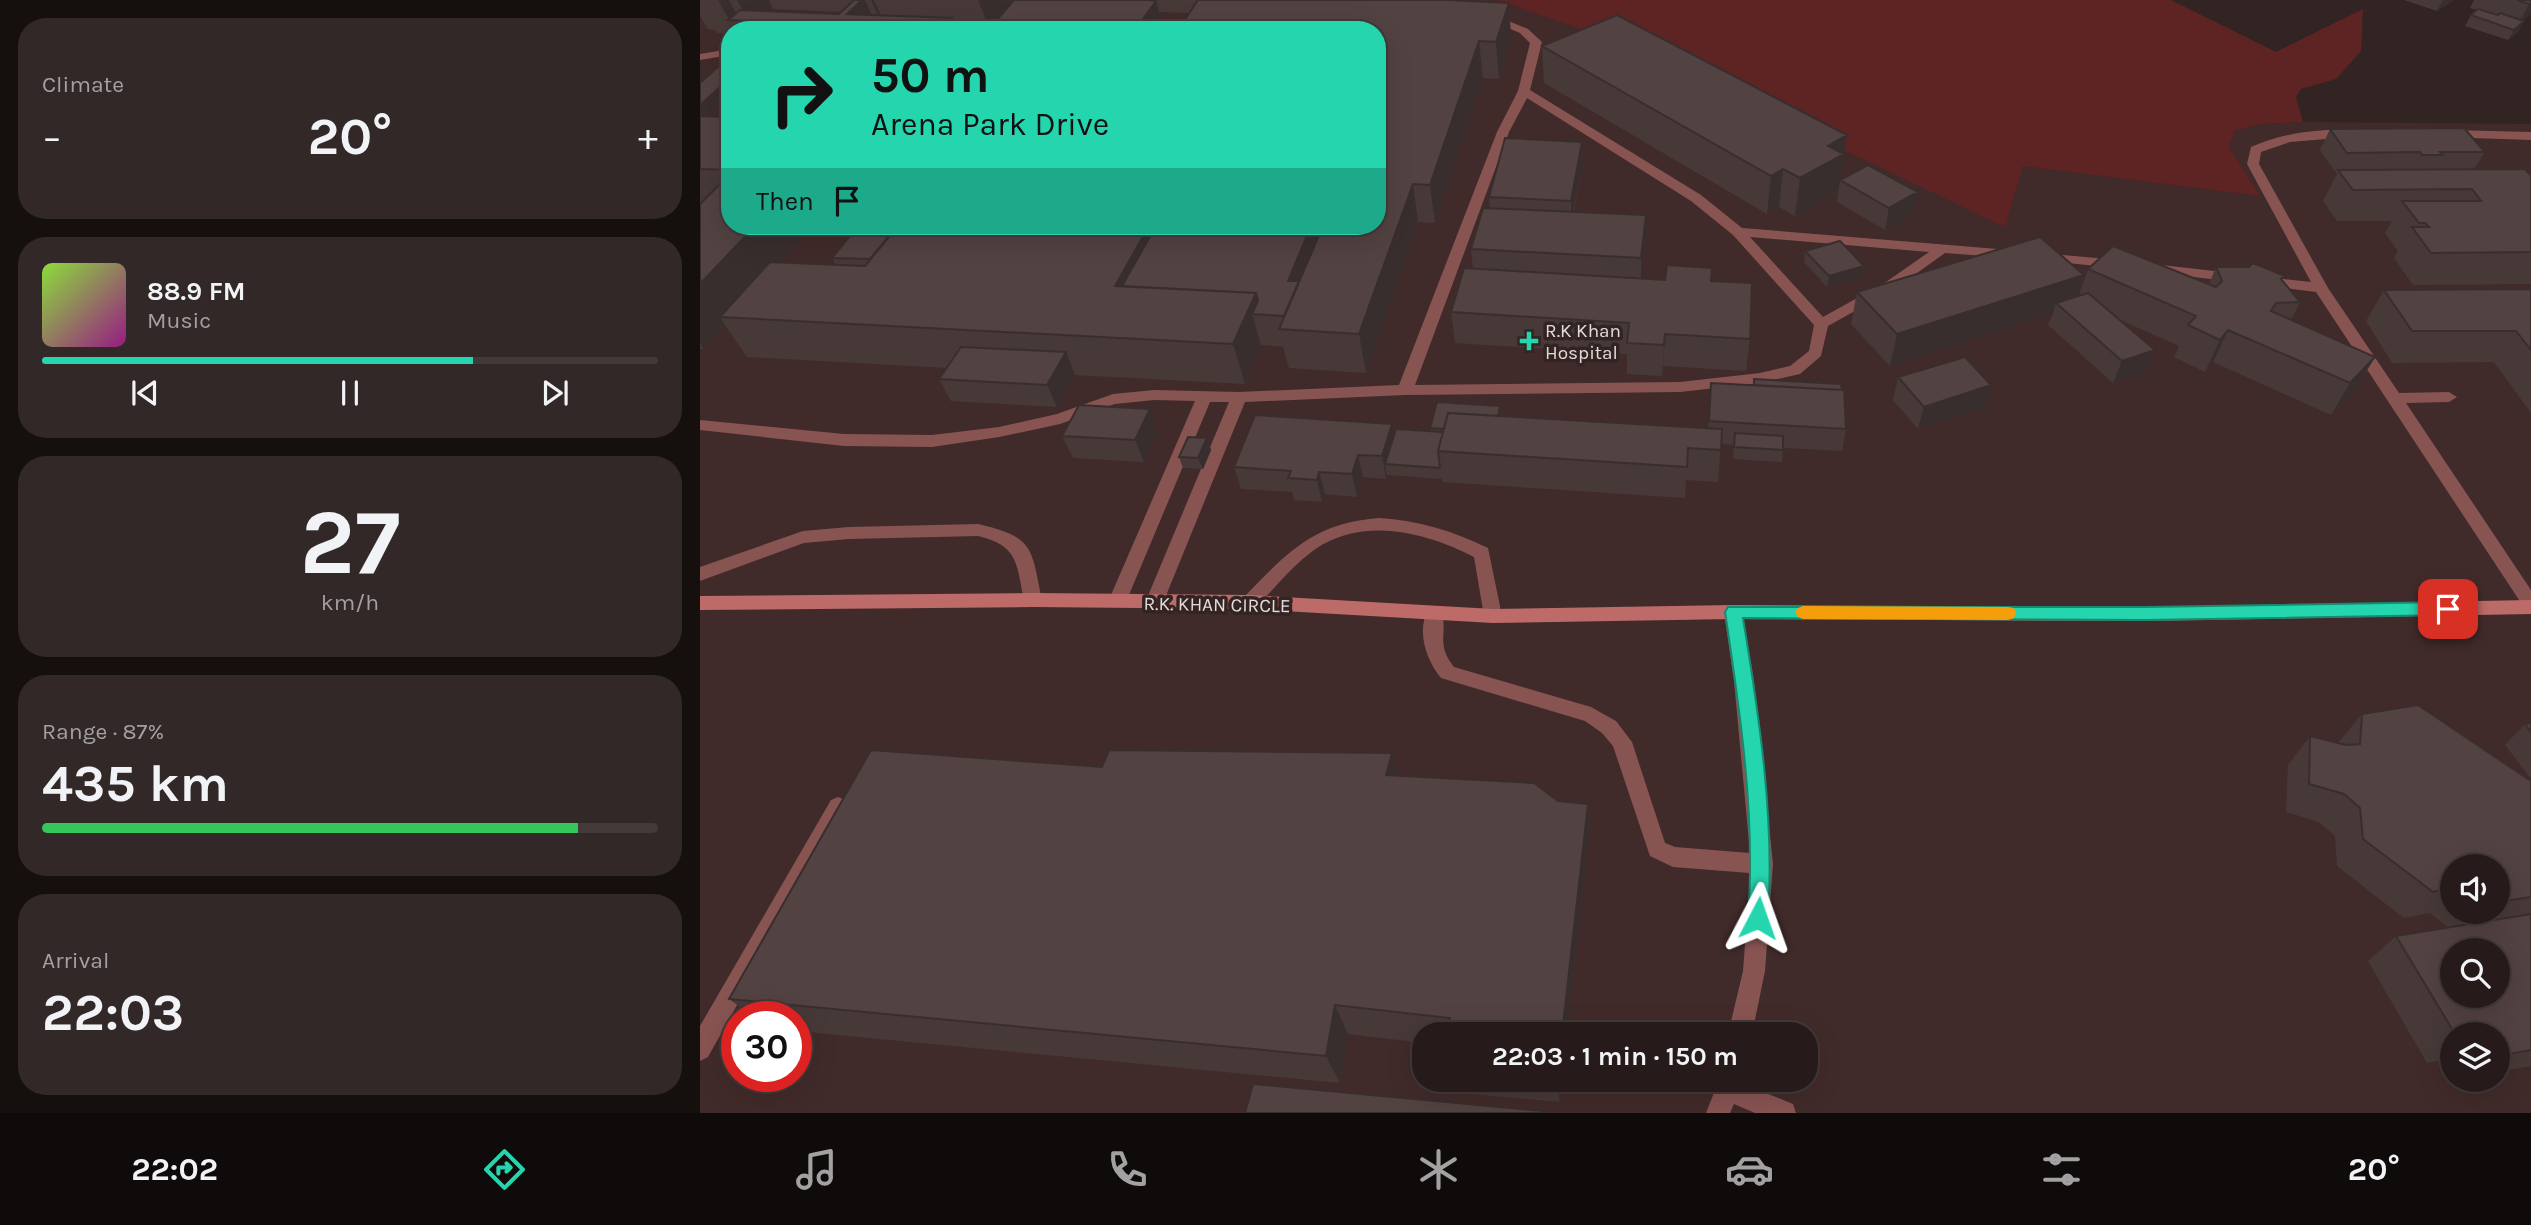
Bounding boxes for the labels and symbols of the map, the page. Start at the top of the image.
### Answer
place label: R.K Khan Hospital [1545,320,1621,364]
marker: R.K Khan Hospital [1519,331,1539,351]
pin [2418,579,2478,639]
street label: R.K. KHAN CIRCLE [1143,593,1291,617]
position arrow [1721,881,1795,955]
speed limit sign: 30 [721,1001,812,1092]

